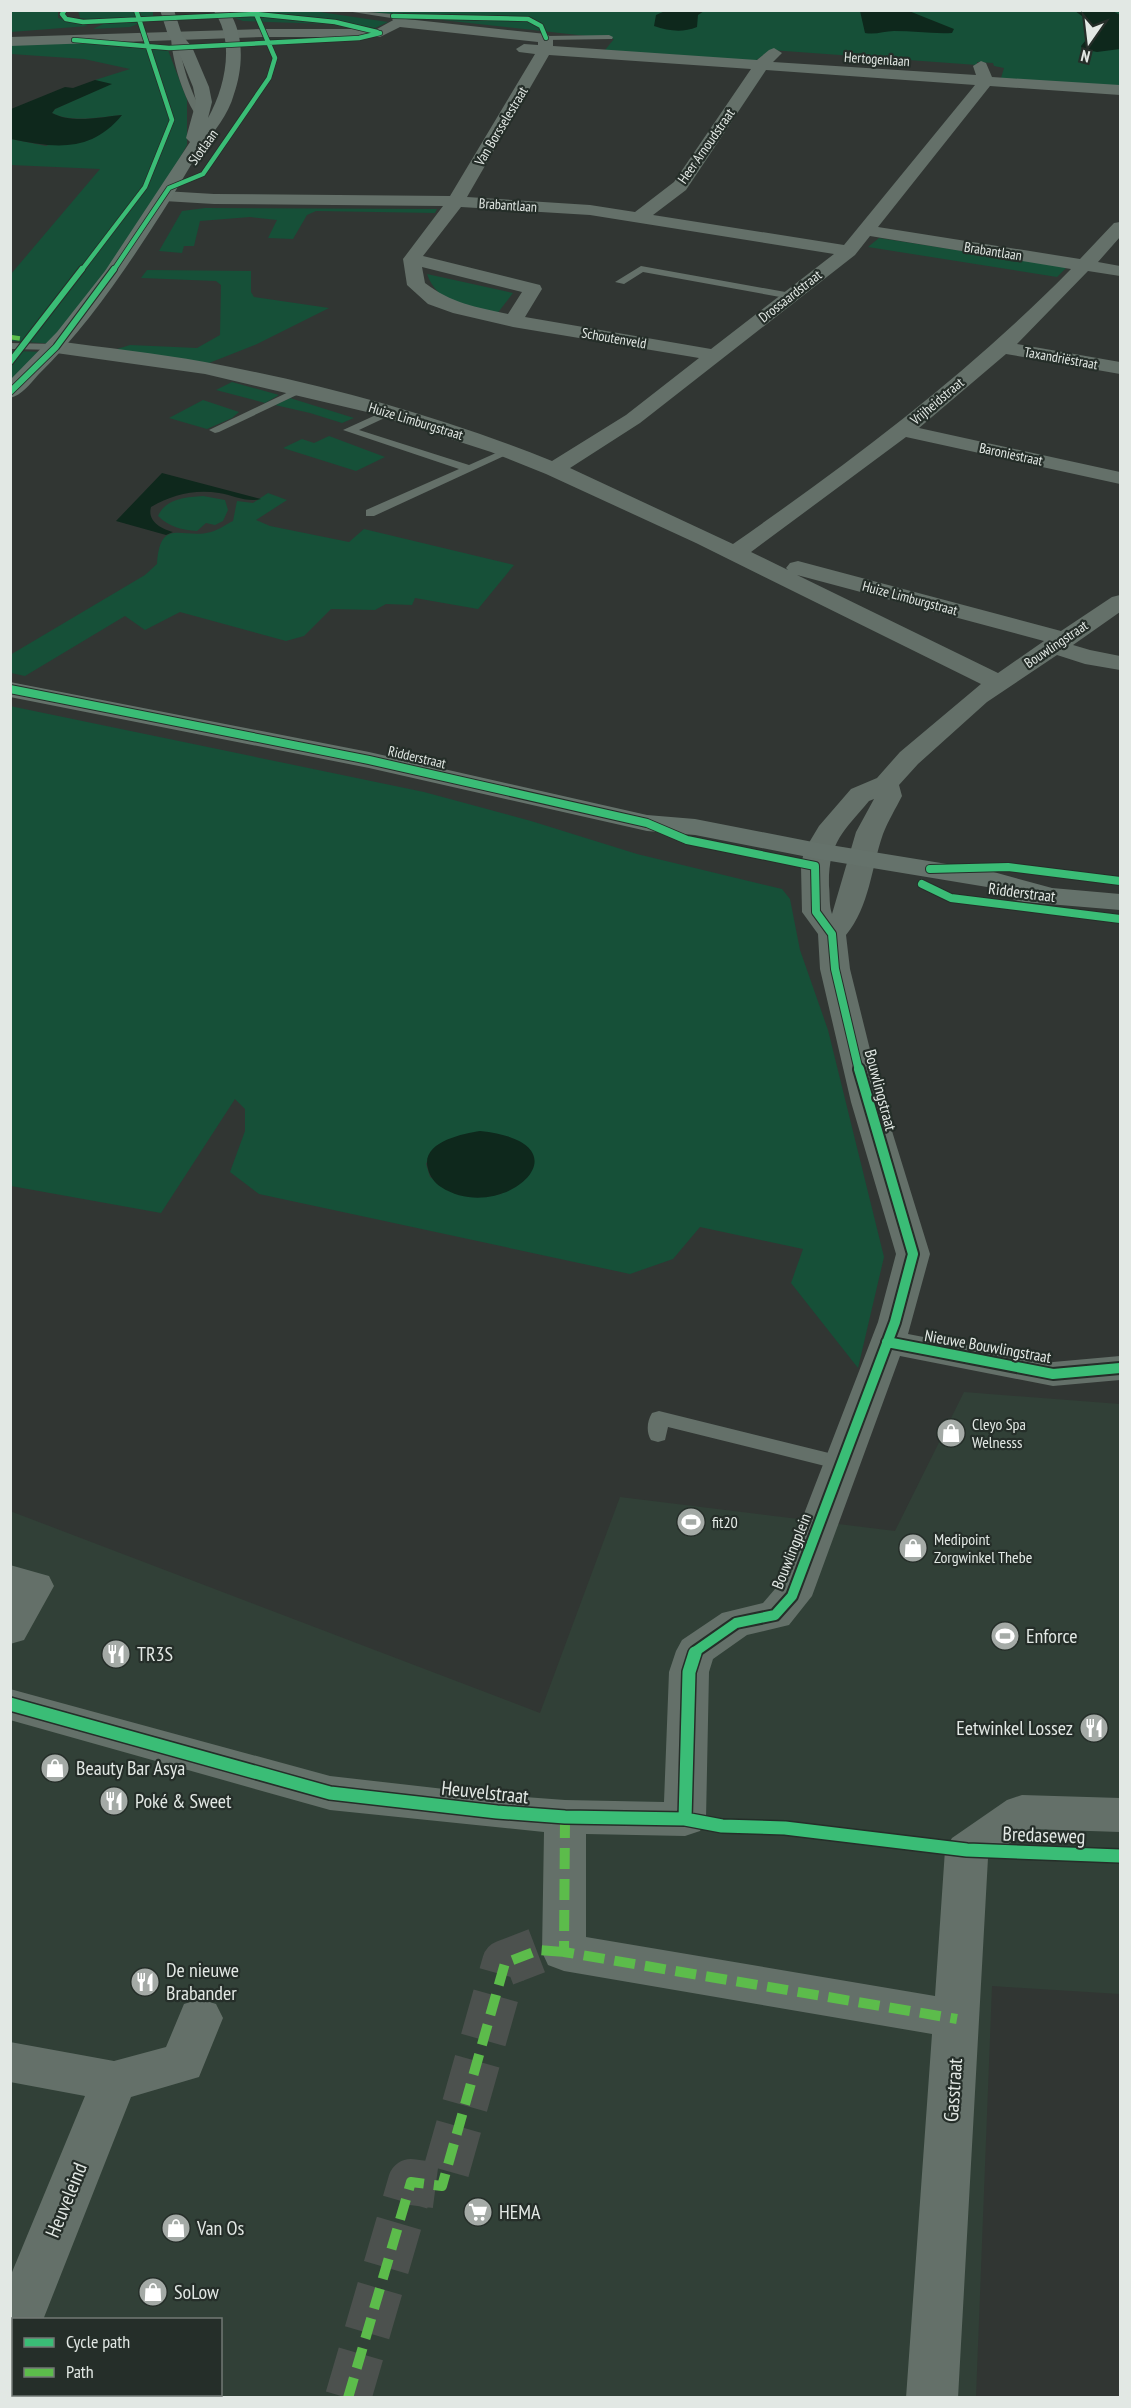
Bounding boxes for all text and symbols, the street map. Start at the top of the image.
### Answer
north arrow [1059,12,1119,72]
text: N [1079,46,1092,67]
street label: Hertogenlaan [844,48,910,70]
street label: Van Borsselestraat [470,83,532,170]
street label: Heer Arnoudstraat [673,105,739,187]
street label: Slotlaan [184,126,222,168]
street label: Brabantlaan [478,194,538,216]
street label: Brabantlaan [963,238,1023,264]
street label: Drossaardstraat [755,266,825,326]
street label: Schoutenveld [580,323,648,353]
street label: Taxandriëstraat [1023,343,1099,373]
street label: Vrijheidstraat [906,373,968,429]
street label: Huize Limburgstraat [367,398,465,444]
street label: Baroniestraat [978,438,1045,470]
street label: Huize Limburgstraat [860,577,960,619]
street label: Bouwlingstraat [1021,616,1091,672]
street label: Ridderstraat [386,742,448,772]
street label: Ridderstraat [987,878,1057,906]
street label: Bouwlingstraat [861,1047,902,1133]
street label: Nieuwe Bouwlingstraat [923,1325,1053,1367]
place label: Cleyo Spa Welnesss [972,1414,1026,1452]
shop icon: Cleyo Spa Welnesss [935,1417,967,1449]
sports icon: fit20 [675,1506,707,1538]
street label: Bouwlingplein [767,1510,815,1592]
place label: fit20 [712,1512,738,1532]
place label: Medipoint Zorgwinkel Thebe [934,1529,1032,1567]
shop icon: Medipoint Zorgwinkel Thebe [897,1532,929,1564]
sports icon: Enforce [989,1620,1021,1652]
place label: Enforce [1026,1623,1078,1649]
restaurant icon: TR3S [100,1638,132,1670]
place label: TR3S [137,1641,173,1667]
restaurant icon: Eetwinkel Lossez [1078,1712,1110,1744]
place label: Eetwinkel Lossez [956,1715,1073,1741]
shop icon: Beauty Bar Asya [39,1752,71,1784]
place label: Beauty Bar Asya [76,1755,185,1781]
street label: Heuvelstraat [440,1774,530,1810]
restaurant icon: Poké & Sweet [98,1785,130,1817]
place label: Poké & Sweet [135,1788,232,1814]
street label: Bredaseweg [1002,1821,1086,1849]
place label: De nieuwe Brabander [166,1957,239,2006]
restaurant icon: De nieuwe Brabander [129,1966,161,1998]
street label: Gasstraat [938,2057,968,2123]
street label: Heuveleind [39,2159,93,2241]
supermarket icon: HEMA [462,2196,494,2228]
place label: HEMA [499,2199,541,2225]
shop icon: Van Os [160,2212,192,2244]
place label: Van Os [196,2215,244,2241]
shop icon: SoLow [137,2276,169,2308]
place label: SoLow [174,2279,219,2305]
legend [12,2318,222,2396]
text: Cycle path [66,2330,130,2353]
text: Path [66,2360,94,2383]

